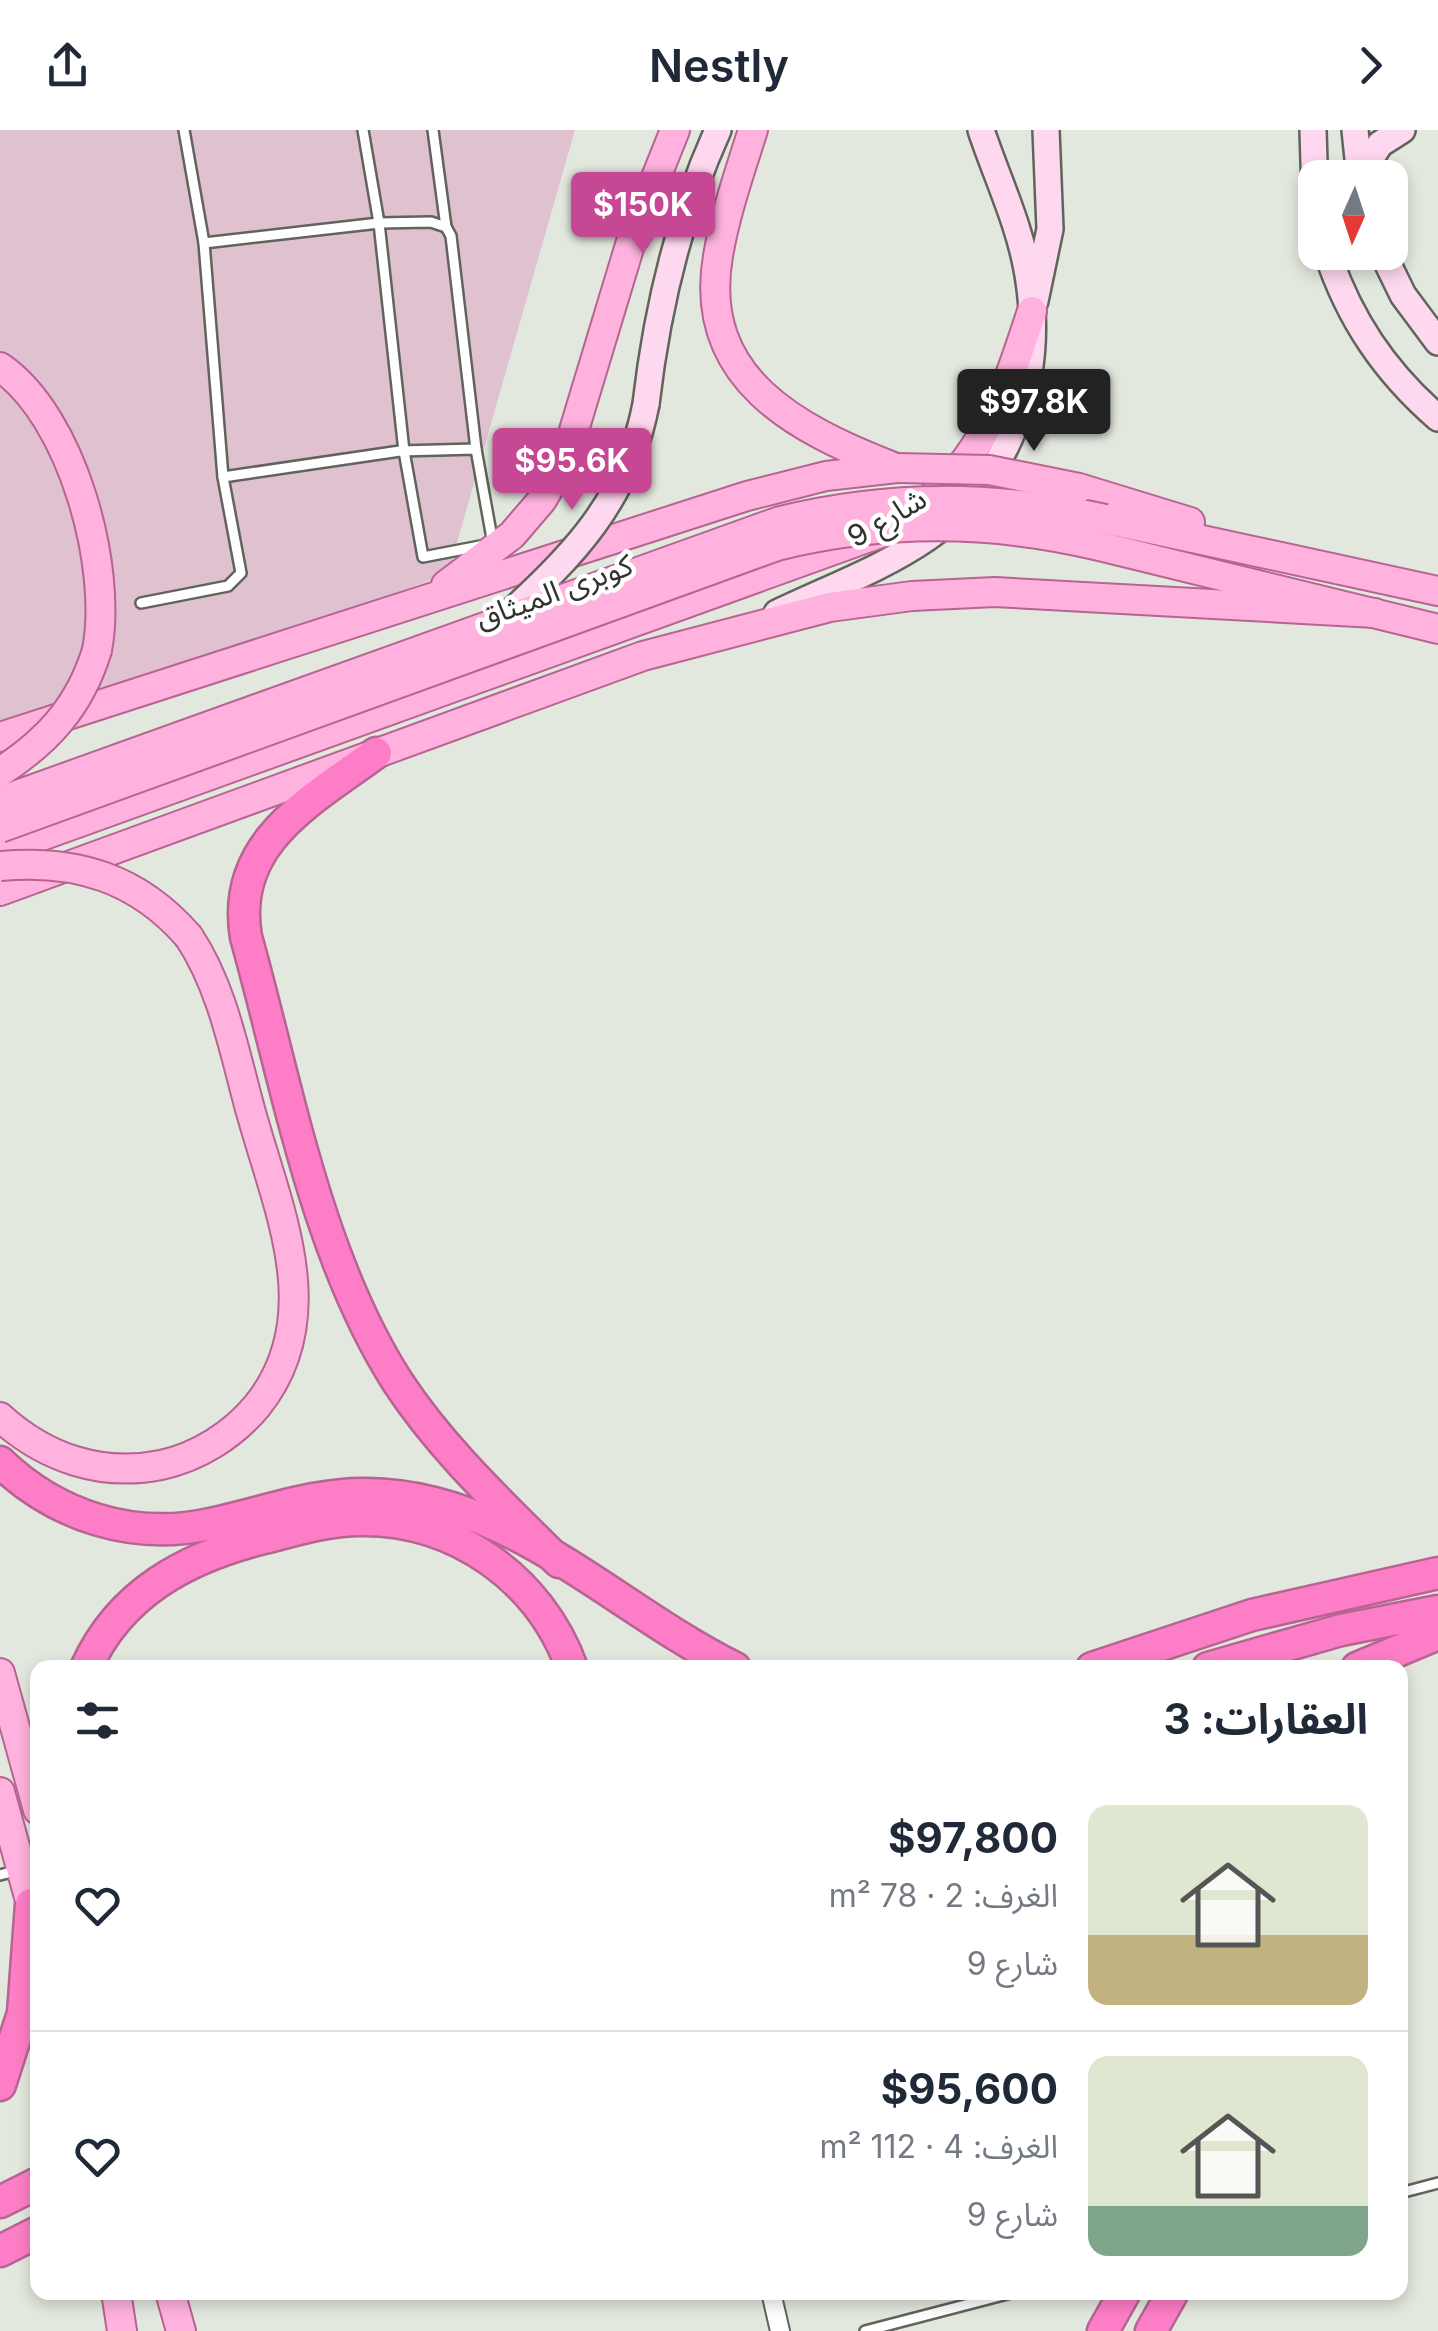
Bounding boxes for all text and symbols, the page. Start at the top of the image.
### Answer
icon: share [40,38,95,93]
text: Nestly [649,38,789,93]
icon: forward [1343,38,1398,93]
north arrow [1298,160,1408,270]
map controls [1298,160,1408,270]
pin: $150K [573,172,713,257]
text: $150K [593,185,693,224]
pin: $97.8K [953,369,1115,454]
text: $97.8K [979,382,1089,421]
pin: $95.6K [491,428,653,513]
text: $95.6K [515,441,630,480]
street label: شارع 9 [841,480,935,559]
street label: كوبرى الميثاق [470,546,638,636]
icon: filters [70,1693,125,1748]
text: العقارات: 3 [1164,1693,1368,1744]
text: $97,800 [888,1812,1058,1863]
icon: home [1168,1845,1288,1965]
text: الغرف: 2 · 78 m² [829,1876,1058,1915]
icon: heart [70,1878,125,1933]
text: شارع 9 [967,1944,1058,1983]
text: $95,600 [881,2063,1058,2114]
icon: home [1168,2096,1288,2216]
text: الغرف: 4 · 112 m² [819,2127,1058,2166]
icon: heart [70,2129,125,2184]
text: شارع 9 [967,2195,1058,2234]

